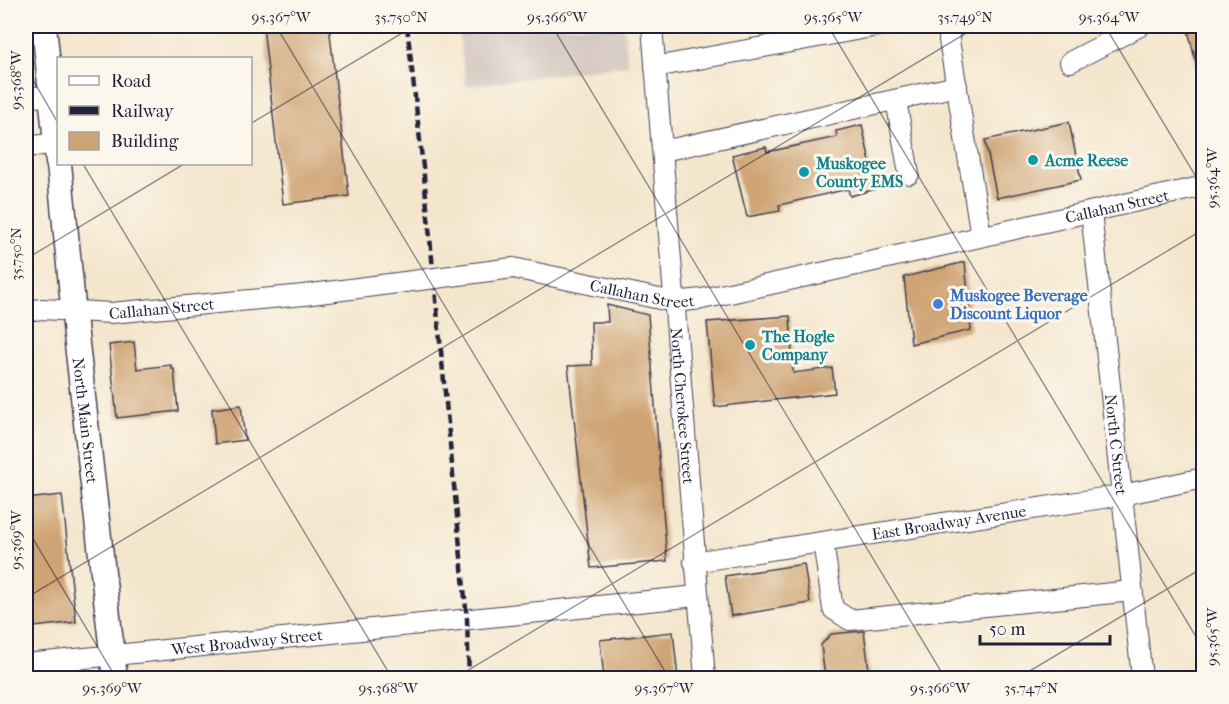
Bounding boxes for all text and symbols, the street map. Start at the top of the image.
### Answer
text: 95.367°W [252,8,312,26]
text: 35.750°N [374,8,428,26]
text: 95.366°W [527,8,588,26]
text: 95.365°W [804,8,863,26]
text: 35.749°N [937,8,993,26]
text: 95.364°W [1079,8,1141,26]
text: 95.368°W [7,49,25,110]
legend [57,57,252,165]
text: Road [111,71,151,92]
text: Railway [111,101,175,122]
text: Building [111,131,179,152]
text: 95.364°W [1203,146,1221,208]
place label: Acme Reese [1044,151,1128,170]
marker: Acme Reese [1026,153,1040,167]
place label: Muskogee County EMS [815,154,903,192]
marker: Muskogee County EMS [797,165,811,179]
street label: Callahan Street [1063,185,1171,227]
text: 35.750°N [7,227,25,281]
street label: Callahan Street [588,276,696,312]
place label: Muskogee Beverage Discount Liquor [949,286,1088,324]
street label: Callahan Street [108,294,215,323]
marker: Muskogee Beverage Discount Liquor [931,297,945,311]
street label: North Cherokee Street [667,327,698,485]
place label: The Hogle Company [761,327,835,365]
marker: The Hogle Company [743,338,757,352]
street label: North Main Street [69,357,102,485]
street label: North C Street [1101,393,1131,496]
street label: East Broadway Avenue [870,501,1028,544]
text: 95.369°W [7,509,25,570]
text: 95.365°W [1203,607,1221,666]
scale bar [980,608,1110,646]
text: 50 m [989,619,1026,640]
street label: West Broadway Street [169,625,324,659]
text: 95.369°W [82,679,143,697]
text: 95.368°W [358,679,419,697]
text: 95.367°W [635,679,695,697]
text: 95.366°W [910,679,971,697]
text: 35.747°N [1004,679,1059,697]

